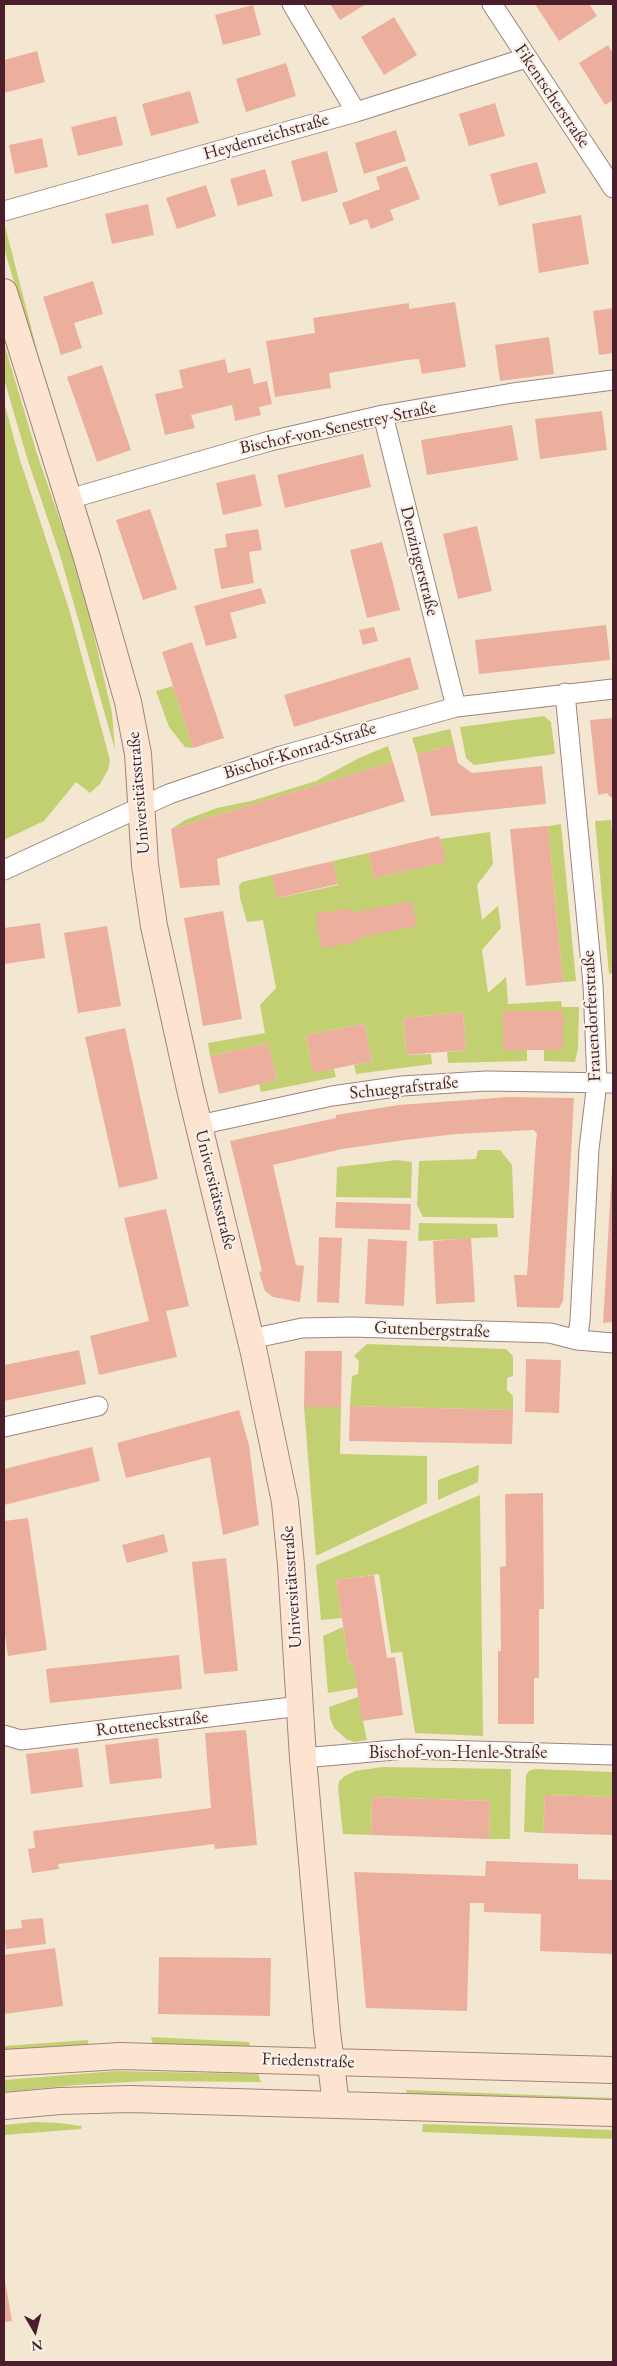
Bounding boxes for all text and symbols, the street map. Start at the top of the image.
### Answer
street label: Fikentscherstraße [509,40,595,152]
street label: Heydenreichstraße [201,109,331,165]
street label: Bischof-von-Senestrey-Straße [238,397,438,459]
street label: Denzingerstraße [395,504,443,618]
street label: Bischof-Konrad-Straße [221,718,379,784]
street label: Universitätsstraße [123,731,155,855]
street label: Frauendorferstraße [578,950,606,1082]
street label: Schuegrafstraße [349,1072,459,1104]
street label: Universitätsstraße [190,1128,240,1252]
street label: Gutenbergstraße [374,1317,490,1343]
street label: Universitätsstraße [277,1525,307,1649]
street label: Rotteneckstraße [95,1706,209,1742]
street label: Bischof-von-Henle-Straße [369,1742,547,1764]
street label: Friedenstraße [261,2049,355,2073]
north arrow [10,2306,60,2356]
text: N [30,2336,44,2356]

